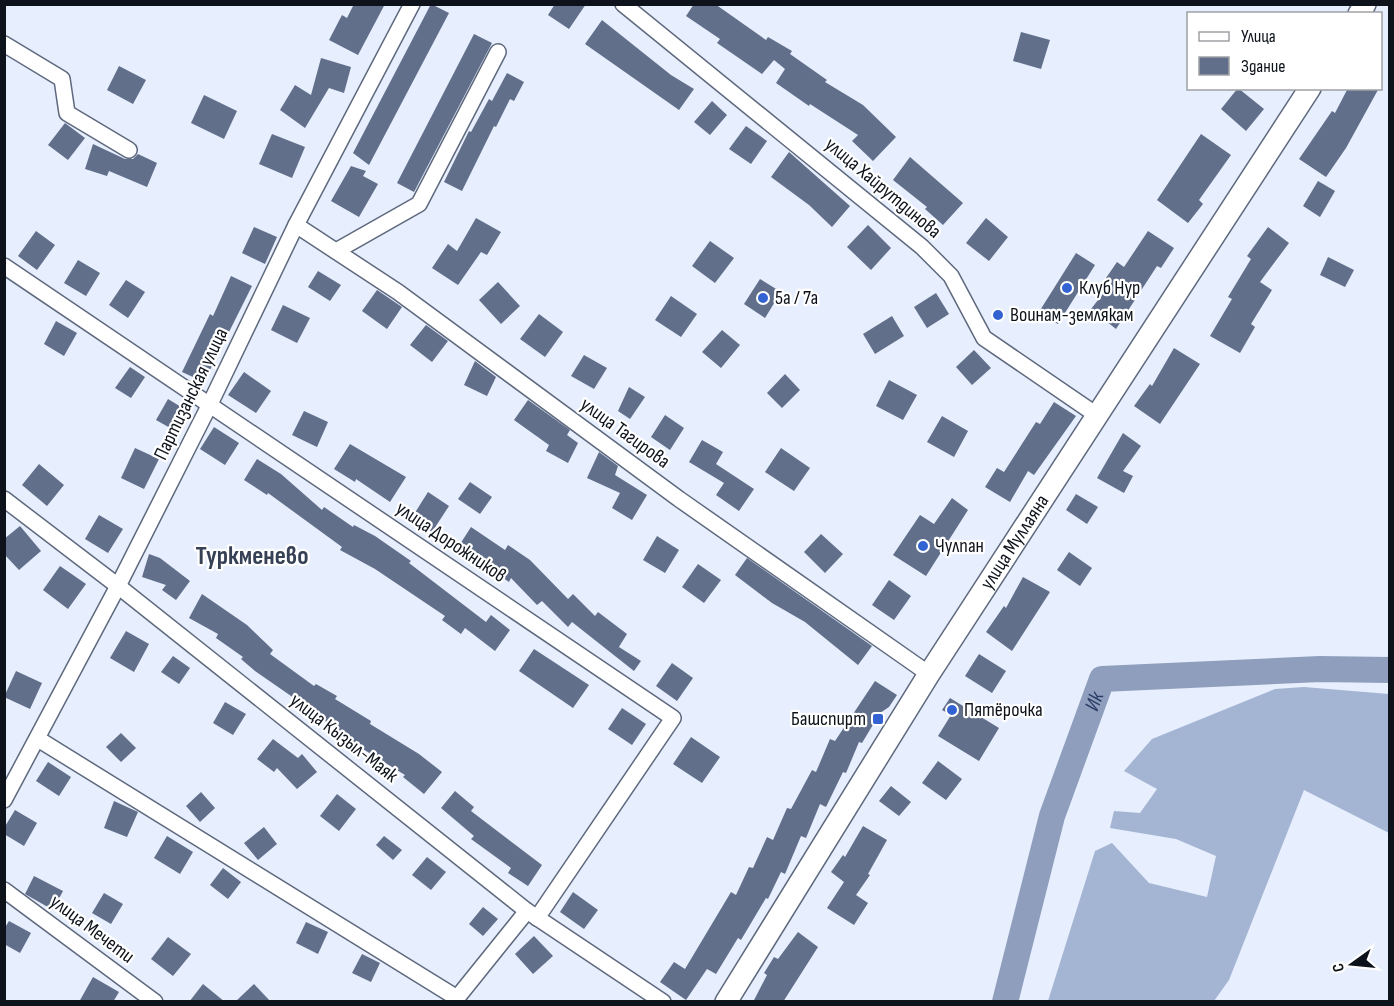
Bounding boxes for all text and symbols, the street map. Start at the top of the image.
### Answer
legend [1187,12,1382,90]
text: Улица [1241,26,1276,47]
text: Здание [1241,56,1286,77]
street label: улица Хайрутдинова [820,132,946,244]
place label: Клуб Нур [1079,276,1140,300]
marker: Клуб Нур [1060,281,1074,295]
place label: 5а / 7а [775,286,818,310]
marker: 5а / 7а [756,291,770,305]
place label: Воинам-землякам [1010,303,1134,327]
marker: Воинам-землякам [991,308,1005,322]
street label: Партизанская улица [149,324,233,464]
street label: улица Тагирова [575,392,675,474]
street label: улица Муллаяна [975,490,1054,594]
street label: улица Дорожников [391,496,511,588]
place label: Чулпан [935,534,984,558]
marker: Чулпан [916,539,930,553]
district label: Туркменево [195,541,309,572]
water label: Ик [1079,687,1109,714]
street label: улица Кызыл-Маяк [285,688,403,788]
place label: Пятёрочка [964,698,1043,722]
marker: Пятёрочка [945,703,959,717]
place label: Башспирт [791,707,866,731]
marker: Башспирт [871,712,885,726]
street label: улица Мечети [45,890,139,968]
north arrow [1322,934,1382,994]
text: С [1329,961,1349,974]

